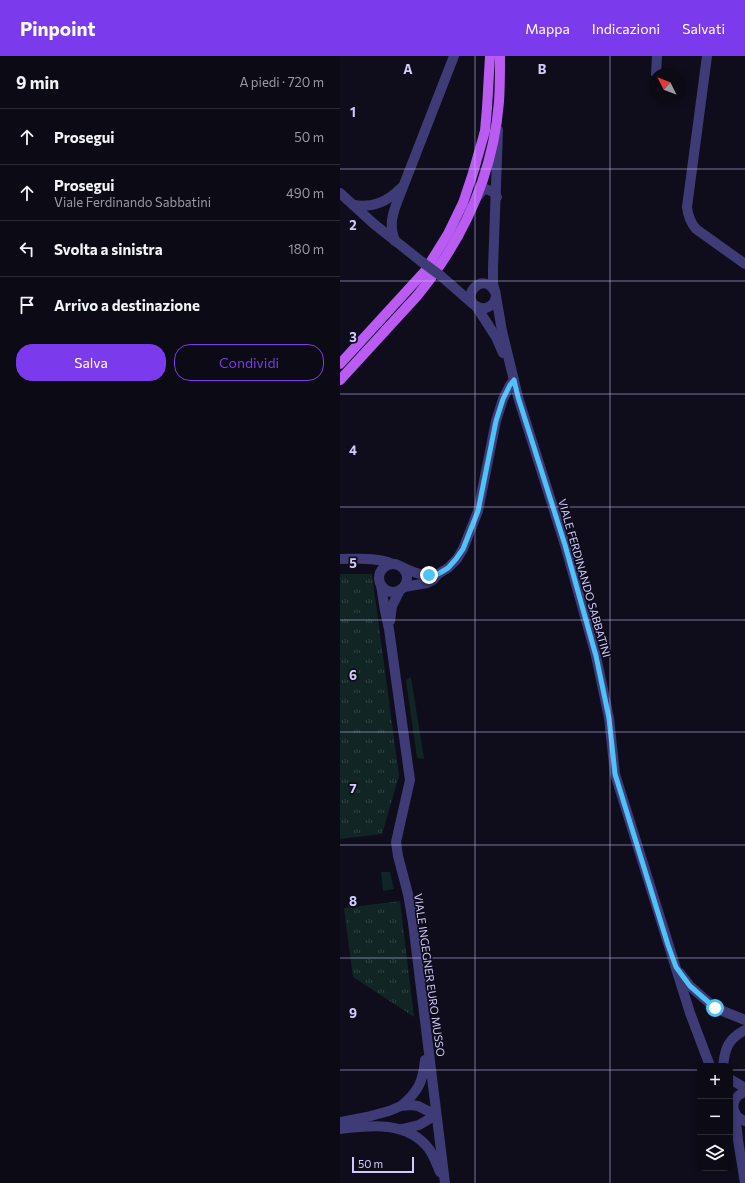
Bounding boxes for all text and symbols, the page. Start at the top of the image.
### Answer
text: Pinpoint [20,17,96,40]
text: Mappa [525,20,570,37]
text: Indicazioni [592,20,660,37]
text: Salvati [682,20,725,37]
text: A [403,61,413,77]
text: B [538,61,547,77]
north arrow [649,68,685,104]
text: 9 min [16,72,59,93]
text: A piedi · 720 m [239,74,324,90]
text: 1 [350,104,356,120]
icon: ahead [16,126,38,148]
text: Prosegui [54,128,114,146]
text: 50 m [294,129,324,145]
text: Prosegui [54,176,114,194]
icon: ahead [16,182,38,204]
text: 490 m [286,185,324,201]
text: Viale Ferdinando Sabbatini [54,194,211,210]
text: 2 [349,217,357,233]
icon: left [16,238,38,260]
text: Svolta a sinistra [54,240,163,258]
text: 180 m [288,241,324,257]
icon: arrive [16,294,38,316]
text: Arrivo a destinazione [54,296,200,314]
text: 3 [349,329,357,345]
button: Salva [16,344,166,381]
button: Condividi [174,344,324,381]
text: 4 [349,442,357,458]
street label: VIALE FERDINANDO SABBATINI [556,497,614,659]
text: 5 [349,555,357,571]
route end [420,566,438,584]
text: 6 [349,667,357,683]
text: 7 [349,780,357,796]
text: 8 [349,893,357,909]
street label: VIALE INGEGNER EURO MUSSO [412,893,448,1057]
route start [706,999,724,1017]
text: 9 [349,1005,357,1021]
map controls [697,1063,733,1171]
button: + [697,1063,733,1099]
button: − [697,1099,733,1135]
button: layers [697,1135,733,1171]
scale bar [352,1155,414,1174]
text: 50 m [358,1157,383,1170]

